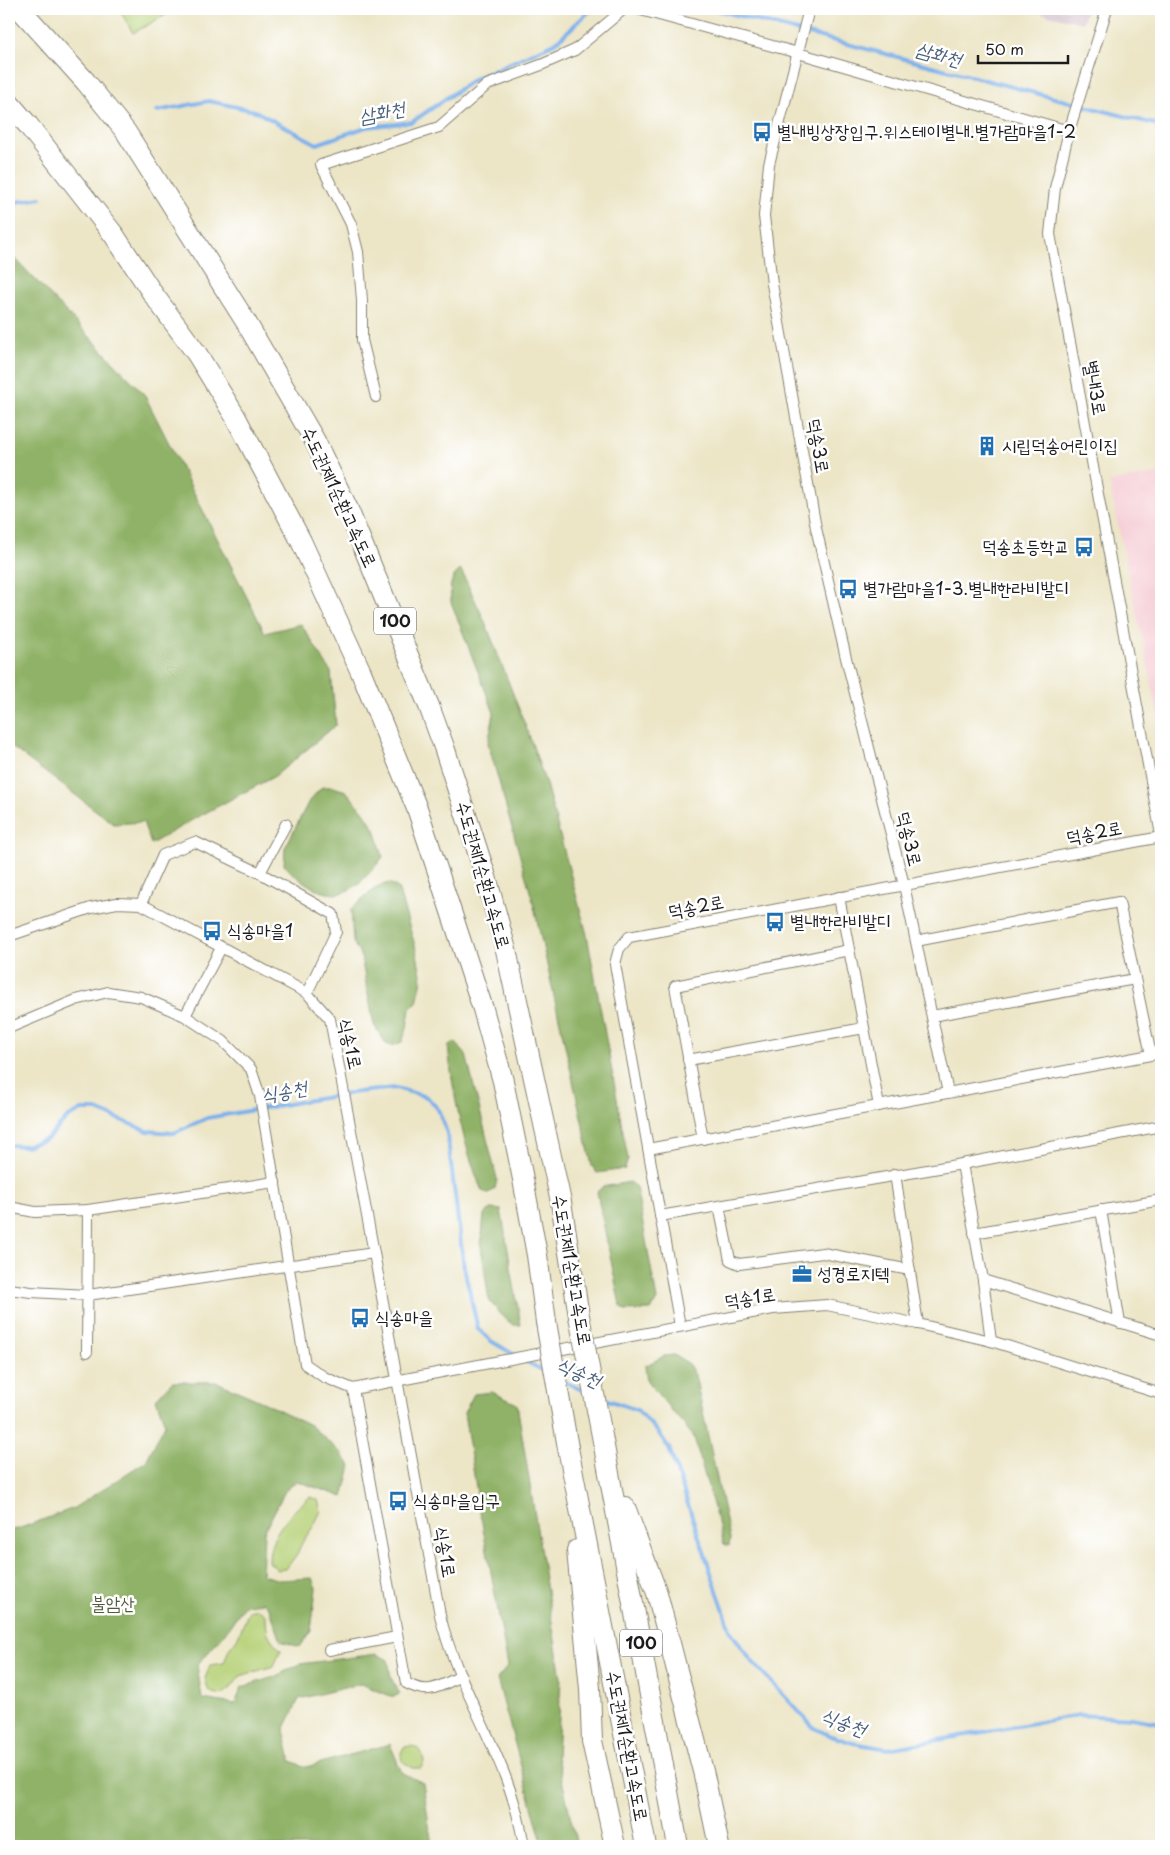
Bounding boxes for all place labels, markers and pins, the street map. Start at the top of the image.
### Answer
place label: 별내빙상장입구.위스테이별내.별가람마을1-2 [777,117,1076,144]
bus stop icon: 별내빙상장입구.위스테이별내.별가람마을1-2 [751,121,773,143]
place label: 시립덕송어린이집 [1002,431,1118,458]
building icon: 시립덕송어린이집 [976,435,998,457]
place label: 덕송초등학교 [982,532,1069,559]
bus stop icon: 덕송초등학교 [1073,536,1095,558]
place label: 별가람마을1-3.별내한라비발디 [863,574,1070,601]
bus stop icon: 별가람마을1-3.별내한라비발디 [837,578,859,600]
place label: 별내한라비발디 [790,907,891,934]
bus stop icon: 별내한라비발디 [764,911,786,933]
place label: 식송마을1 [227,916,293,943]
bus stop icon: 식송마을1 [201,920,223,942]
place label: 성경로지텍 [817,1259,889,1286]
office icon: 성경로지텍 [791,1263,813,1285]
place label: 식송마을 [375,1303,433,1330]
bus stop icon: 식송마을 [349,1307,371,1329]
place label: 식송마을입구 [413,1486,500,1513]
bus stop icon: 식송마을입구 [387,1490,409,1512]

